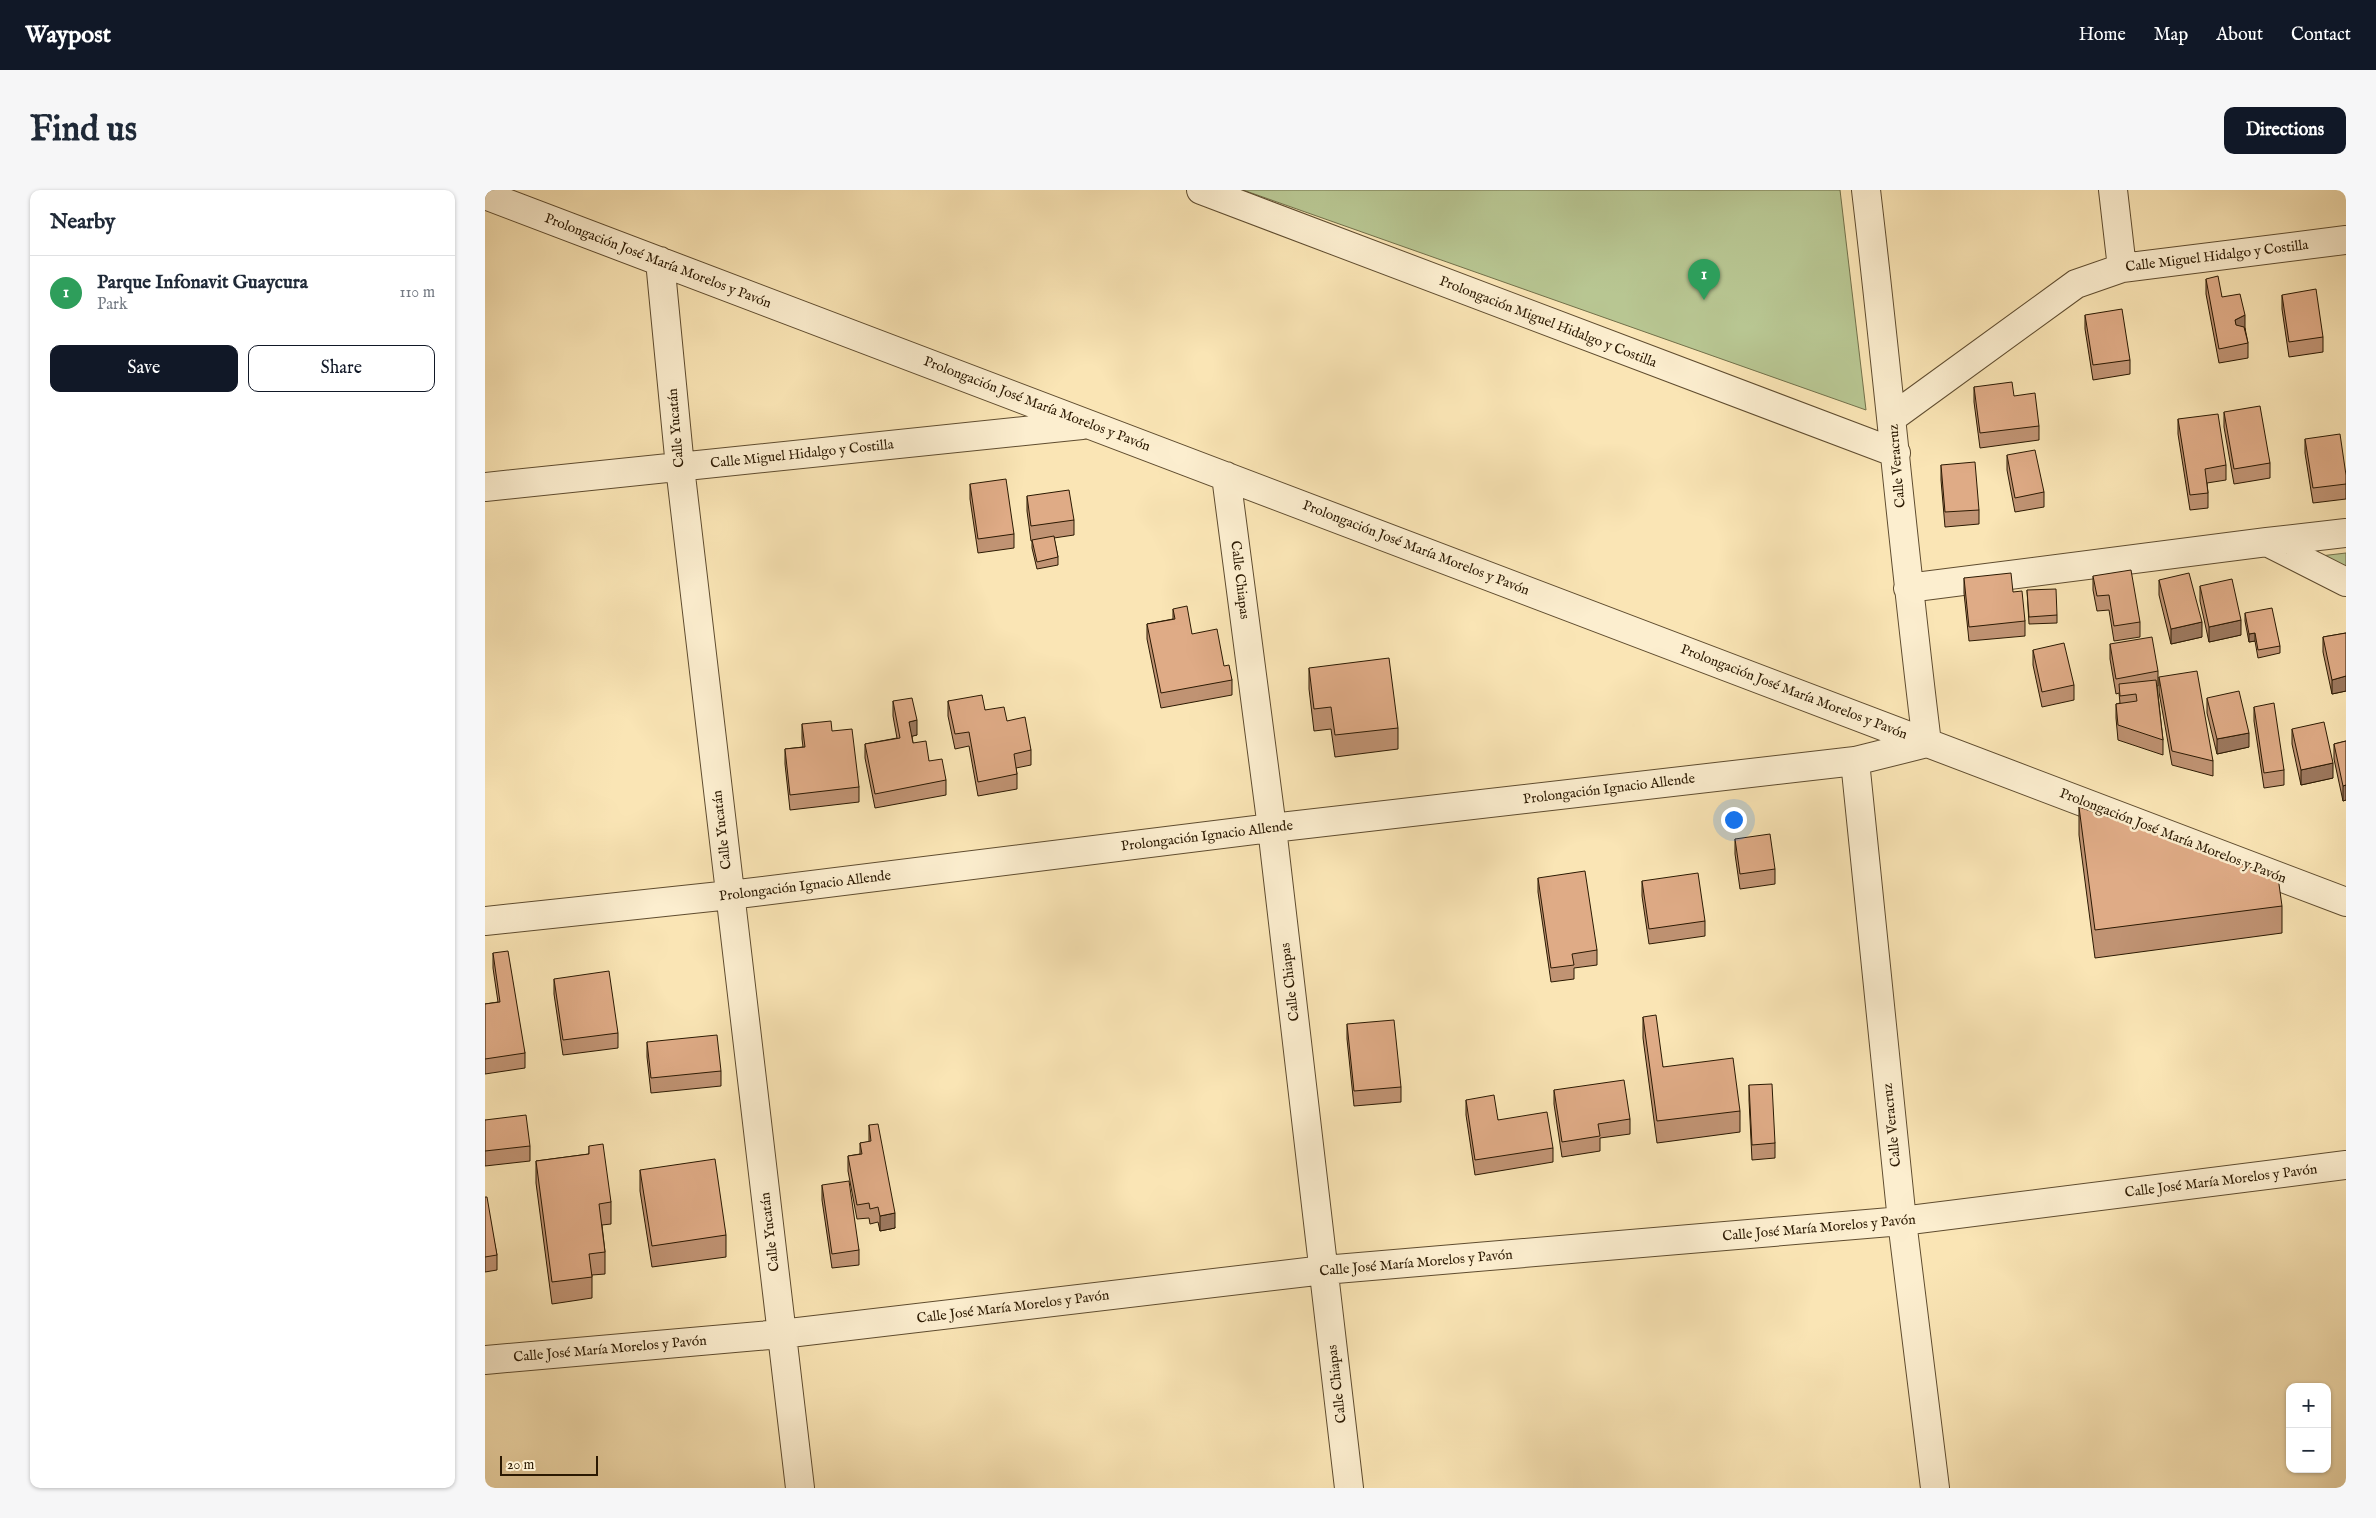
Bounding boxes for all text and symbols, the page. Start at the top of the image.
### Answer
text: Waypost [25,20,111,51]
text: Home [2079,24,2126,47]
text: Map [2154,24,2188,47]
text: About [2216,24,2263,47]
text: Contact [2291,24,2351,47]
button: Directions [2224,107,2346,154]
text: Find us [30,108,137,153]
text: Nearby [50,209,115,236]
street label: Prolongación José María Morelos y Pavón [542,209,774,313]
street label: Calle Miguel Hidalgo y Costilla [2125,236,2310,276]
pin: 1 [1688,259,1720,300]
text: Parque Infonavit Guaycura [97,271,308,295]
street label: Prolongación Miguel Hidalgo y Costilla [1437,272,1660,372]
text: 1 [63,283,69,303]
text: 110 m [399,283,435,303]
text: Park [97,295,127,315]
button: Save [50,345,238,392]
button: Share [248,345,435,392]
street label: Prolongación José María Morelos y Pavón [921,352,1153,456]
street label: Calle Yucatán [664,387,688,468]
street label: Calle Veracruz [1884,423,1910,509]
street label: Calle Miguel Hidalgo y Costilla [709,435,895,473]
street label: Prolongación José María Morelos y Pavón [1300,496,1532,600]
street label: Calle Chiapas [1226,540,1254,620]
street label: Prolongación José María Morelos y Pavón [1678,640,1910,744]
street label: Prolongación Ignacio Allende [1522,769,1697,808]
street label: Prolongación José María Morelos y Pavón [2057,784,2289,888]
street label: Calle Yucatán [708,789,736,871]
your location [1721,807,1747,833]
street label: Prolongación Ignacio Allende [1120,816,1295,855]
street label: Prolongación Ignacio Allende [718,866,893,905]
street label: Calle Chiapas [1276,942,1304,1022]
street label: Calle Veracruz [1879,1082,1905,1168]
street label: Calle José María Morelos y Pavón [2124,1160,2319,1202]
street label: Calle Yucatán [756,1191,784,1273]
street label: Calle José María Morelos y Pavón [1722,1211,1917,1245]
street label: Calle José María Morelos y Pavón [1319,1246,1514,1280]
street label: Calle José María Morelos y Pavón [916,1286,1111,1328]
street label: Calle José María Morelos y Pavón [513,1332,708,1366]
street label: Calle Chiapas [1323,1344,1351,1424]
map controls [2286,1383,2331,1473]
button: + [2286,1383,2331,1428]
button: − [2286,1428,2331,1473]
scale bar [500,1453,597,1476]
text: 20 m [507,1456,534,1474]

